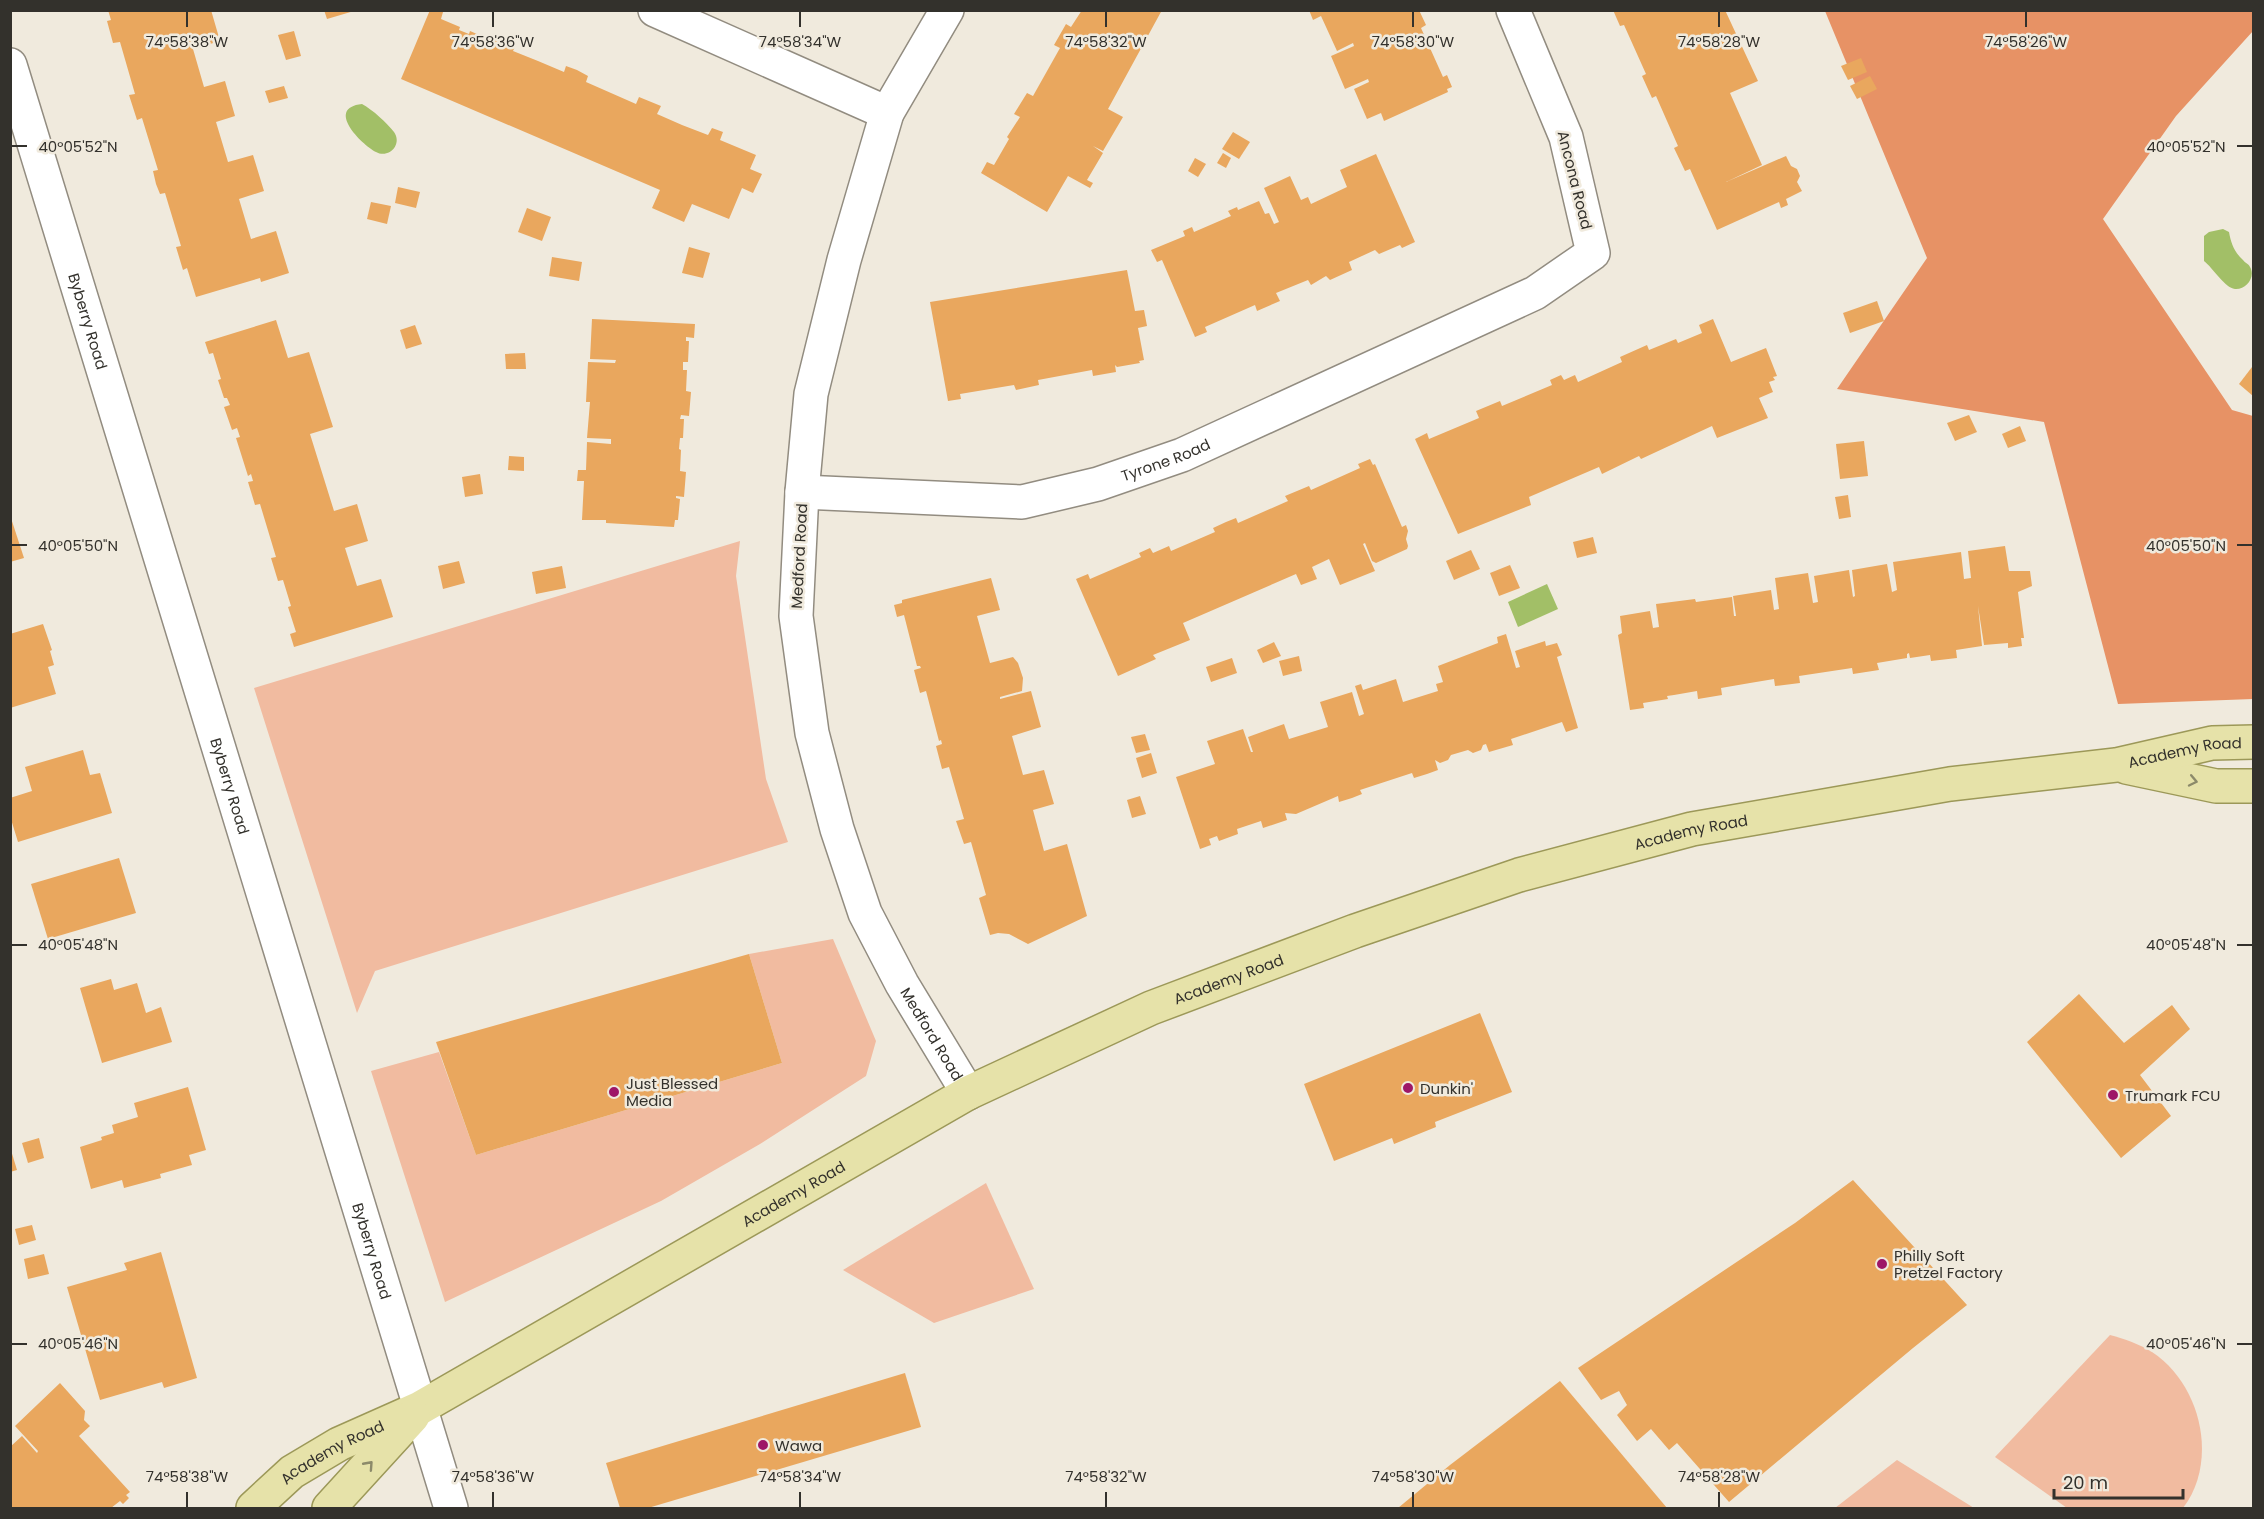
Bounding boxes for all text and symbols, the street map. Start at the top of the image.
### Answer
text: 74°58'38"W [146,31,229,52]
text: 74°58'36"W [452,31,535,52]
text: 74°58'34"W [759,31,842,52]
text: 74°58'32"W [1065,31,1147,52]
text: 74°58'30"W [1372,31,1455,52]
text: 74°58'28"W [1678,31,1760,52]
text: 74°58'26"W [1985,31,2067,52]
street label: Ancona Road [1553,128,1597,232]
text: 40°05'52"N [38,136,118,157]
text: 40°05'52"N [2146,136,2226,157]
street label: Byberry Road [64,271,113,372]
street label: Tyrone Road [1118,433,1213,486]
street label: Medford Road [786,503,812,609]
text: 40°05'50"N [38,535,118,556]
text: 40°05'50"N [2146,535,2226,556]
street label: Academy Road [2126,732,2242,772]
street label: Byberry Road [206,735,255,837]
one-way arrow [2188,774,2198,787]
street label: Academy Road [1632,809,1749,854]
text: 40°05'48"N [38,934,118,955]
text: 40°05'48"N [2146,934,2226,955]
street label: Academy Road [1171,949,1286,1009]
street label: Medford Road [896,983,968,1084]
place label: Just Blessed Media [626,1073,718,1111]
place label: Dunkin' [1420,1078,1473,1099]
marker: Dunkin' [1401,1081,1415,1095]
marker: Just Blessed Media [607,1085,621,1099]
place label: Trumark FCU [2125,1085,2221,1106]
marker: Trumark FCU [2106,1088,2120,1102]
street label: Academy Road [738,1155,849,1231]
street label: Byberry Road [348,1200,397,1302]
place label: Philly Soft Pretzel Factory [1894,1245,2003,1283]
marker: Philly Soft Pretzel Factory [1875,1257,1889,1271]
text: 40°05'46"N [38,1333,118,1354]
text: 40°05'46"N [2146,1333,2226,1354]
street label: Academy Road [275,1415,387,1489]
place label: Wawa [775,1435,822,1456]
marker: Wawa [756,1438,770,1452]
one-way arrow [362,1461,373,1472]
scale bar [2054,1462,2183,1500]
text: 74°58'38"W [146,1466,229,1487]
text: 74°58'36"W [452,1466,535,1487]
text: 74°58'34"W [759,1466,842,1487]
text: 74°58'32"W [1065,1466,1147,1487]
text: 74°58'30"W [1372,1466,1455,1487]
text: 74°58'28"W [1678,1466,1760,1487]
text: 20 m [2063,1470,2108,1495]

